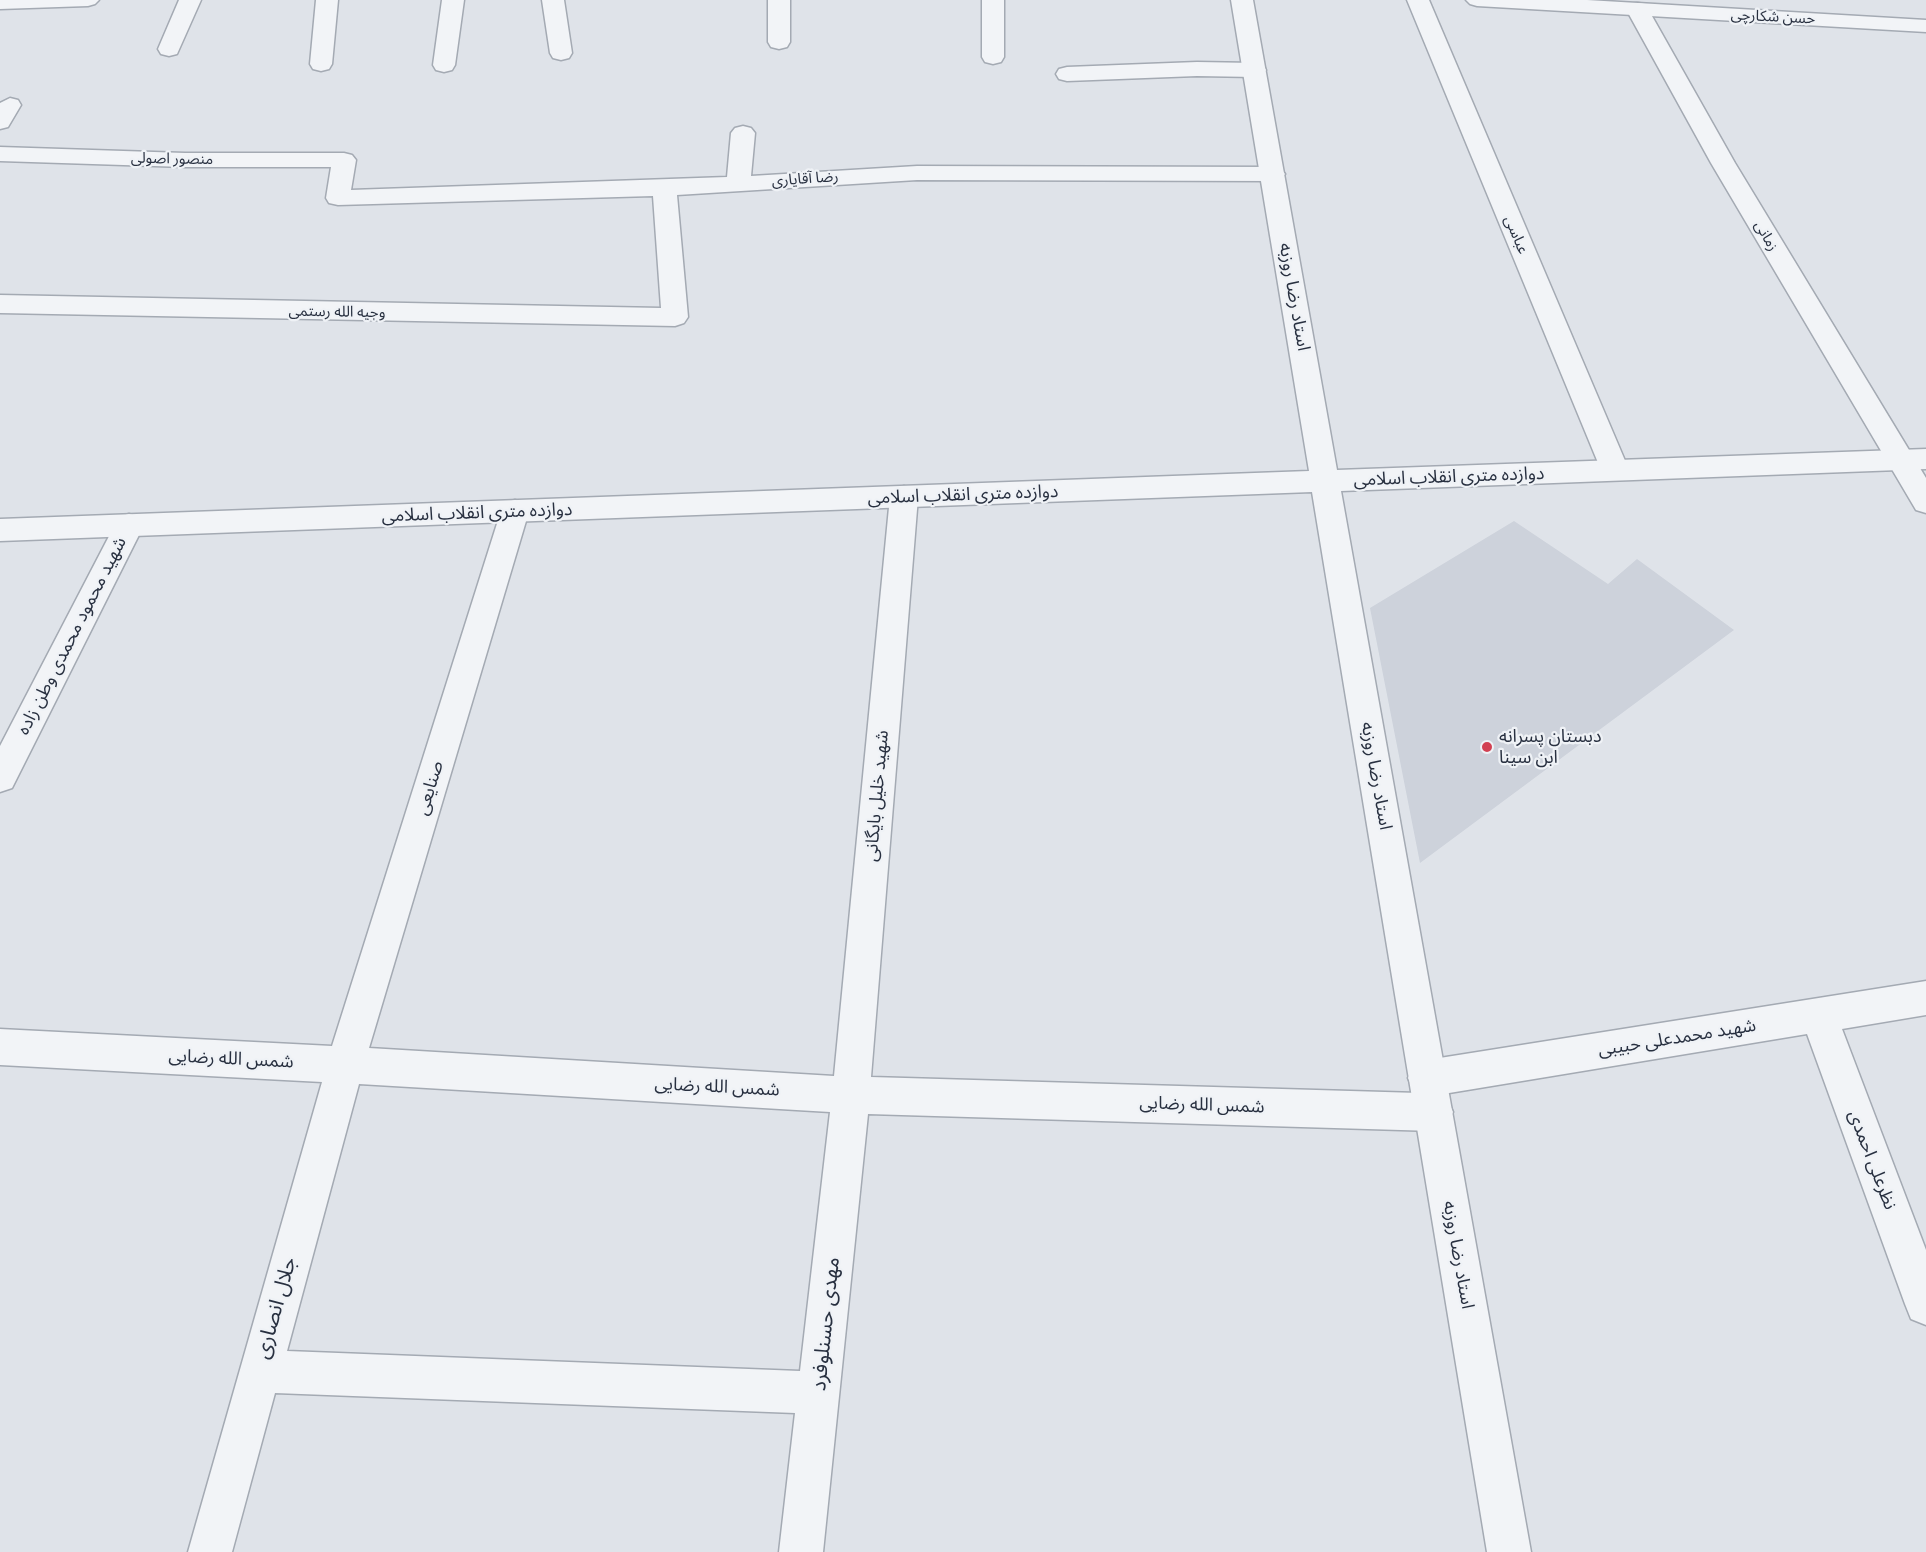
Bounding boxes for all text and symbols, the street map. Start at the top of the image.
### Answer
street label: حسن شکارچی [1730,6,1816,28]
street label: منصور اصولی [131,149,213,169]
street label: رضا آقایاری [771,168,839,190]
street label: عباسی [1500,213,1532,257]
street label: زمانی [1750,218,1782,254]
street label: استاد رضا روزبه [1274,241,1314,353]
street label: وجیه الله رستمی [288,302,386,322]
street label: دوازده متری انقلاب اسلامی [1353,463,1545,491]
street label: دوازده متری انقلاب اسلامی [867,481,1059,509]
street label: دوازده متری انقلاب اسلامی [381,499,573,527]
street label: شهید محمود محمدی وطن زاده [13,533,131,739]
street label: استاد رضا روزبه [1356,720,1396,832]
place label: دبستان پسرانه ابن سینا [1499,726,1601,768]
street label: شهید خلیل بایگانی [860,729,894,863]
marker: دبستان پسرانه ابن سینا [1480,740,1494,754]
street label: صنایعی [412,758,448,818]
street label: شهید محمدعلی حبیبی [1597,1015,1757,1061]
street label: شمس الله رضایی [168,1045,294,1073]
street label: شمس الله رضایی [654,1073,780,1101]
street label: شمس الله رضایی [1139,1092,1265,1118]
street label: نظرعلی احمدی [1843,1107,1901,1213]
street label: استاد رضا روزبه [1438,1199,1478,1311]
street label: جلال انصاری [249,1254,303,1362]
street label: مهدی حسنلوفرد [806,1256,846,1392]

